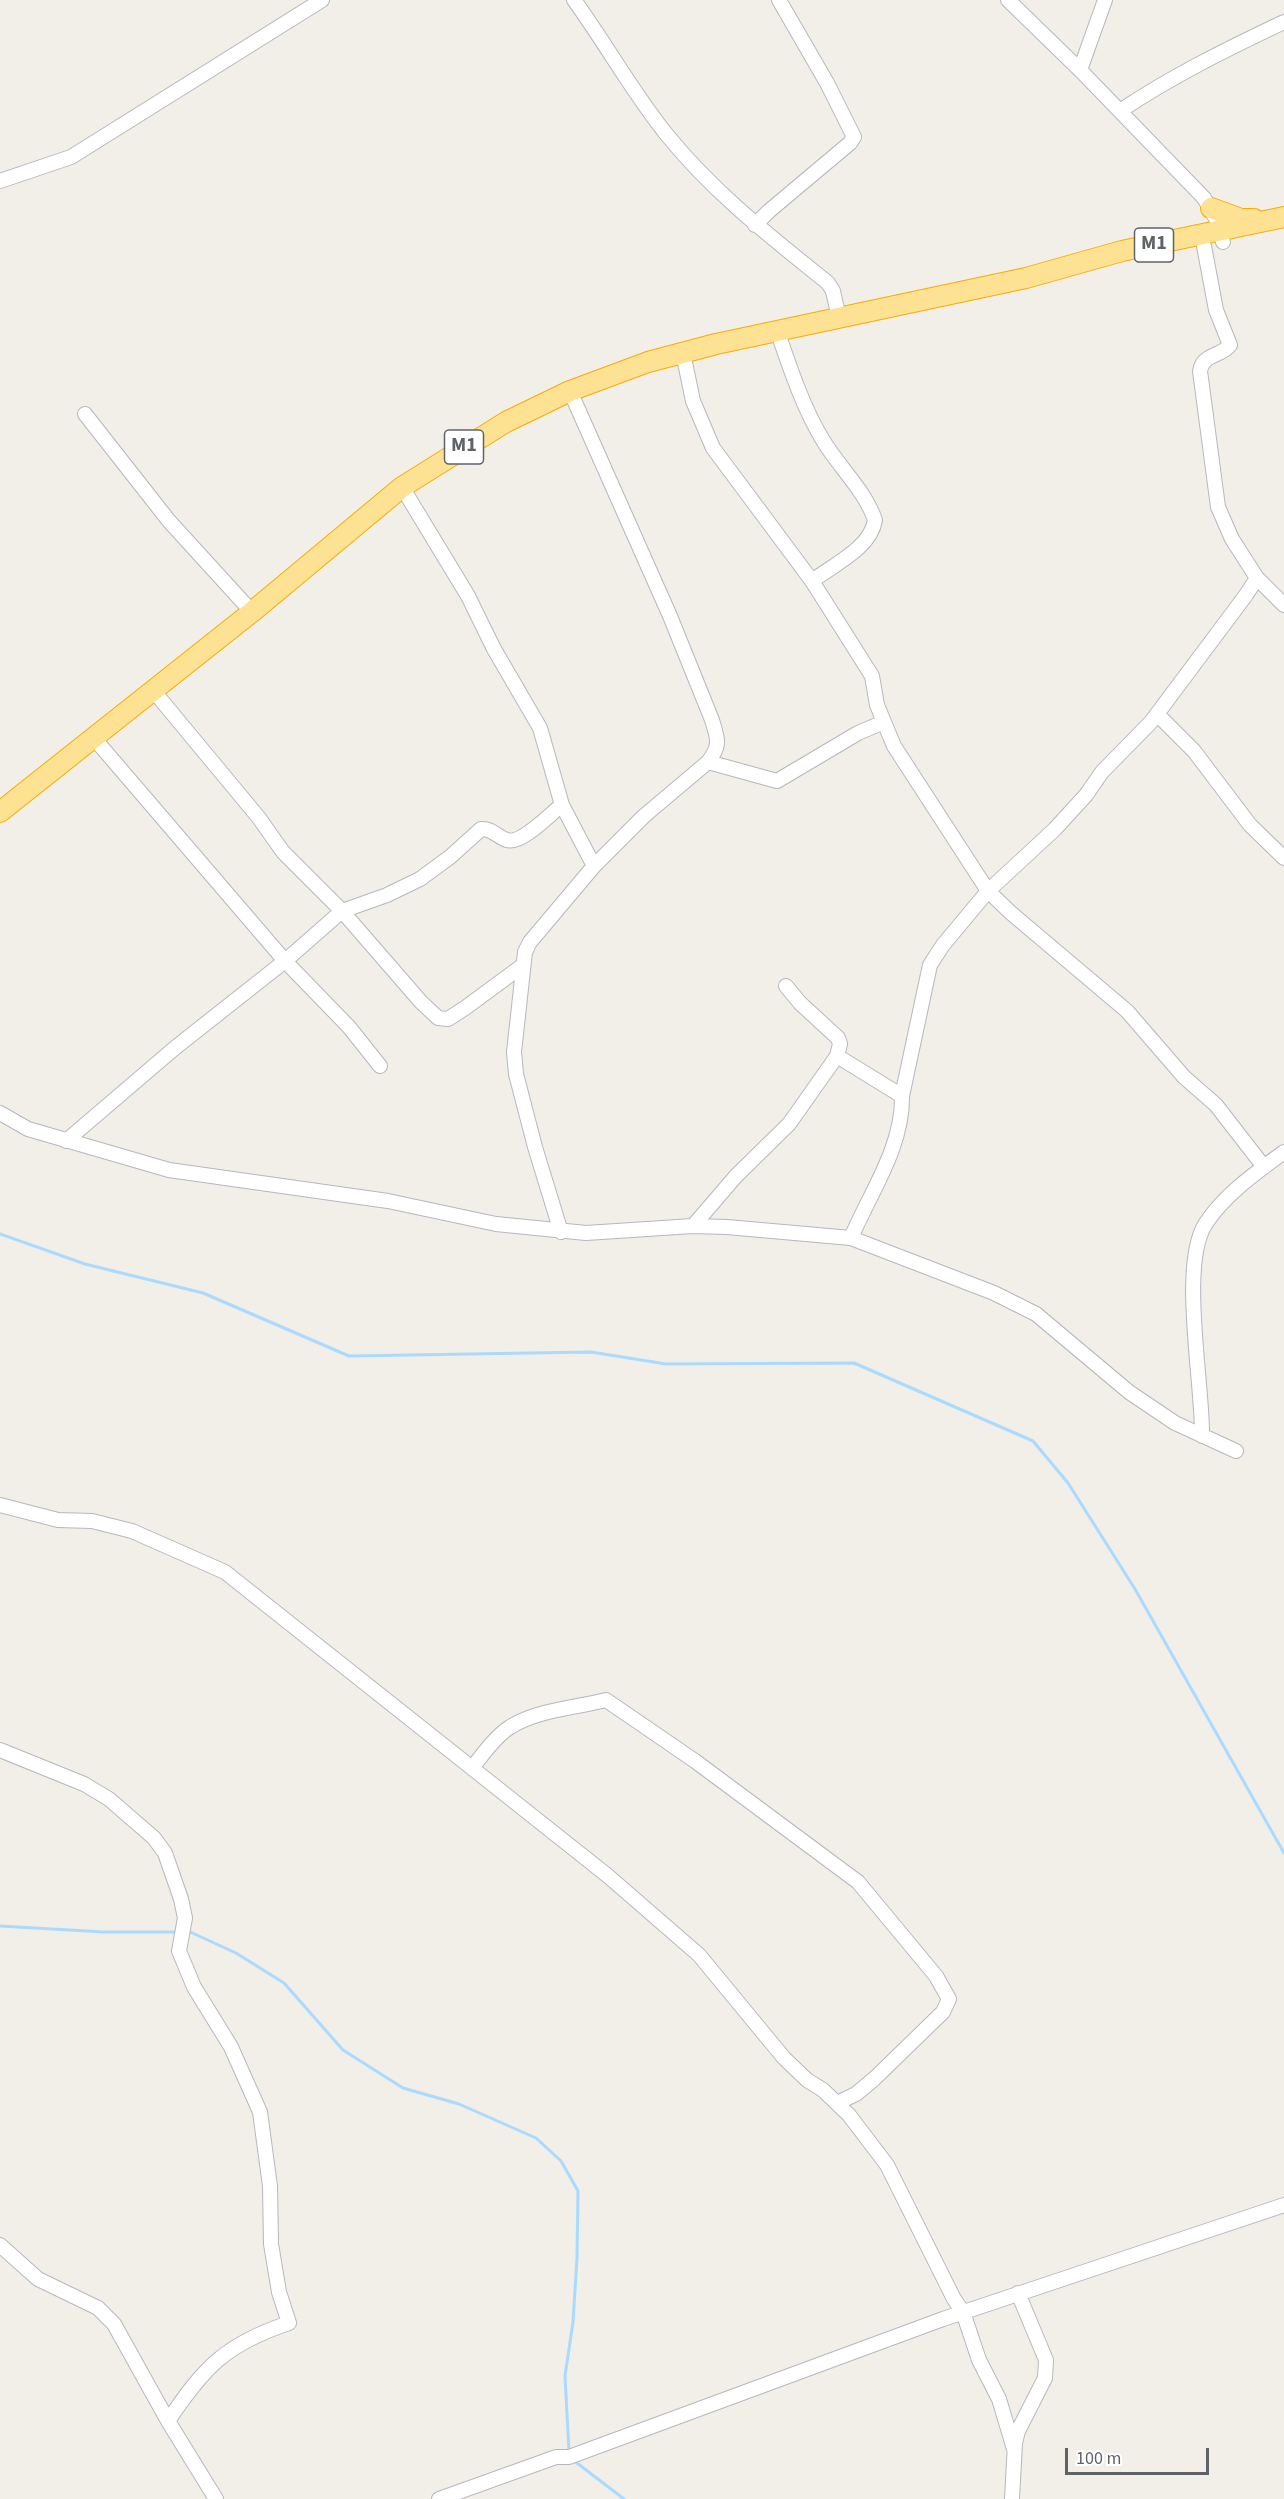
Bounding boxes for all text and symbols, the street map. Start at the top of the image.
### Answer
road number: M1 [1134,228,1174,262]
road number: M1 [444,430,484,464]
scale bar [1068,2436,1212,2474]
text: 100 m [1076,2446,1121,2471]

